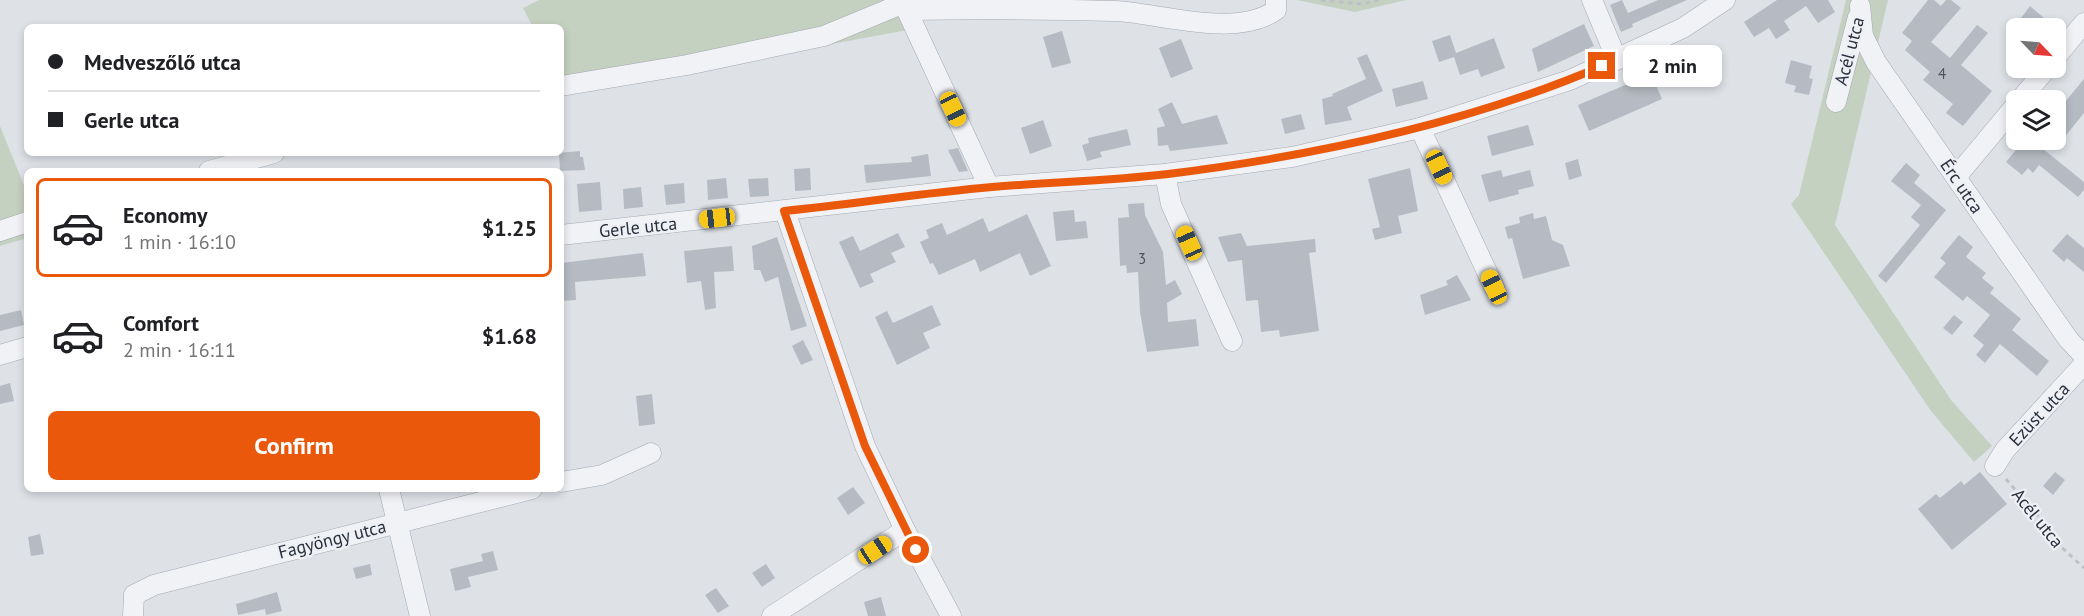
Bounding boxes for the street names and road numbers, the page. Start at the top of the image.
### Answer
street label: Acél utca [1829,14,1869,88]
street label: Érc utca [1935,154,1989,218]
street label: Gerle utca [598,211,678,243]
street label: Ezüst utca [2004,377,2074,451]
street label: Acél utca [2007,484,2069,552]
street label: Fagyöngy utca [276,514,388,564]

